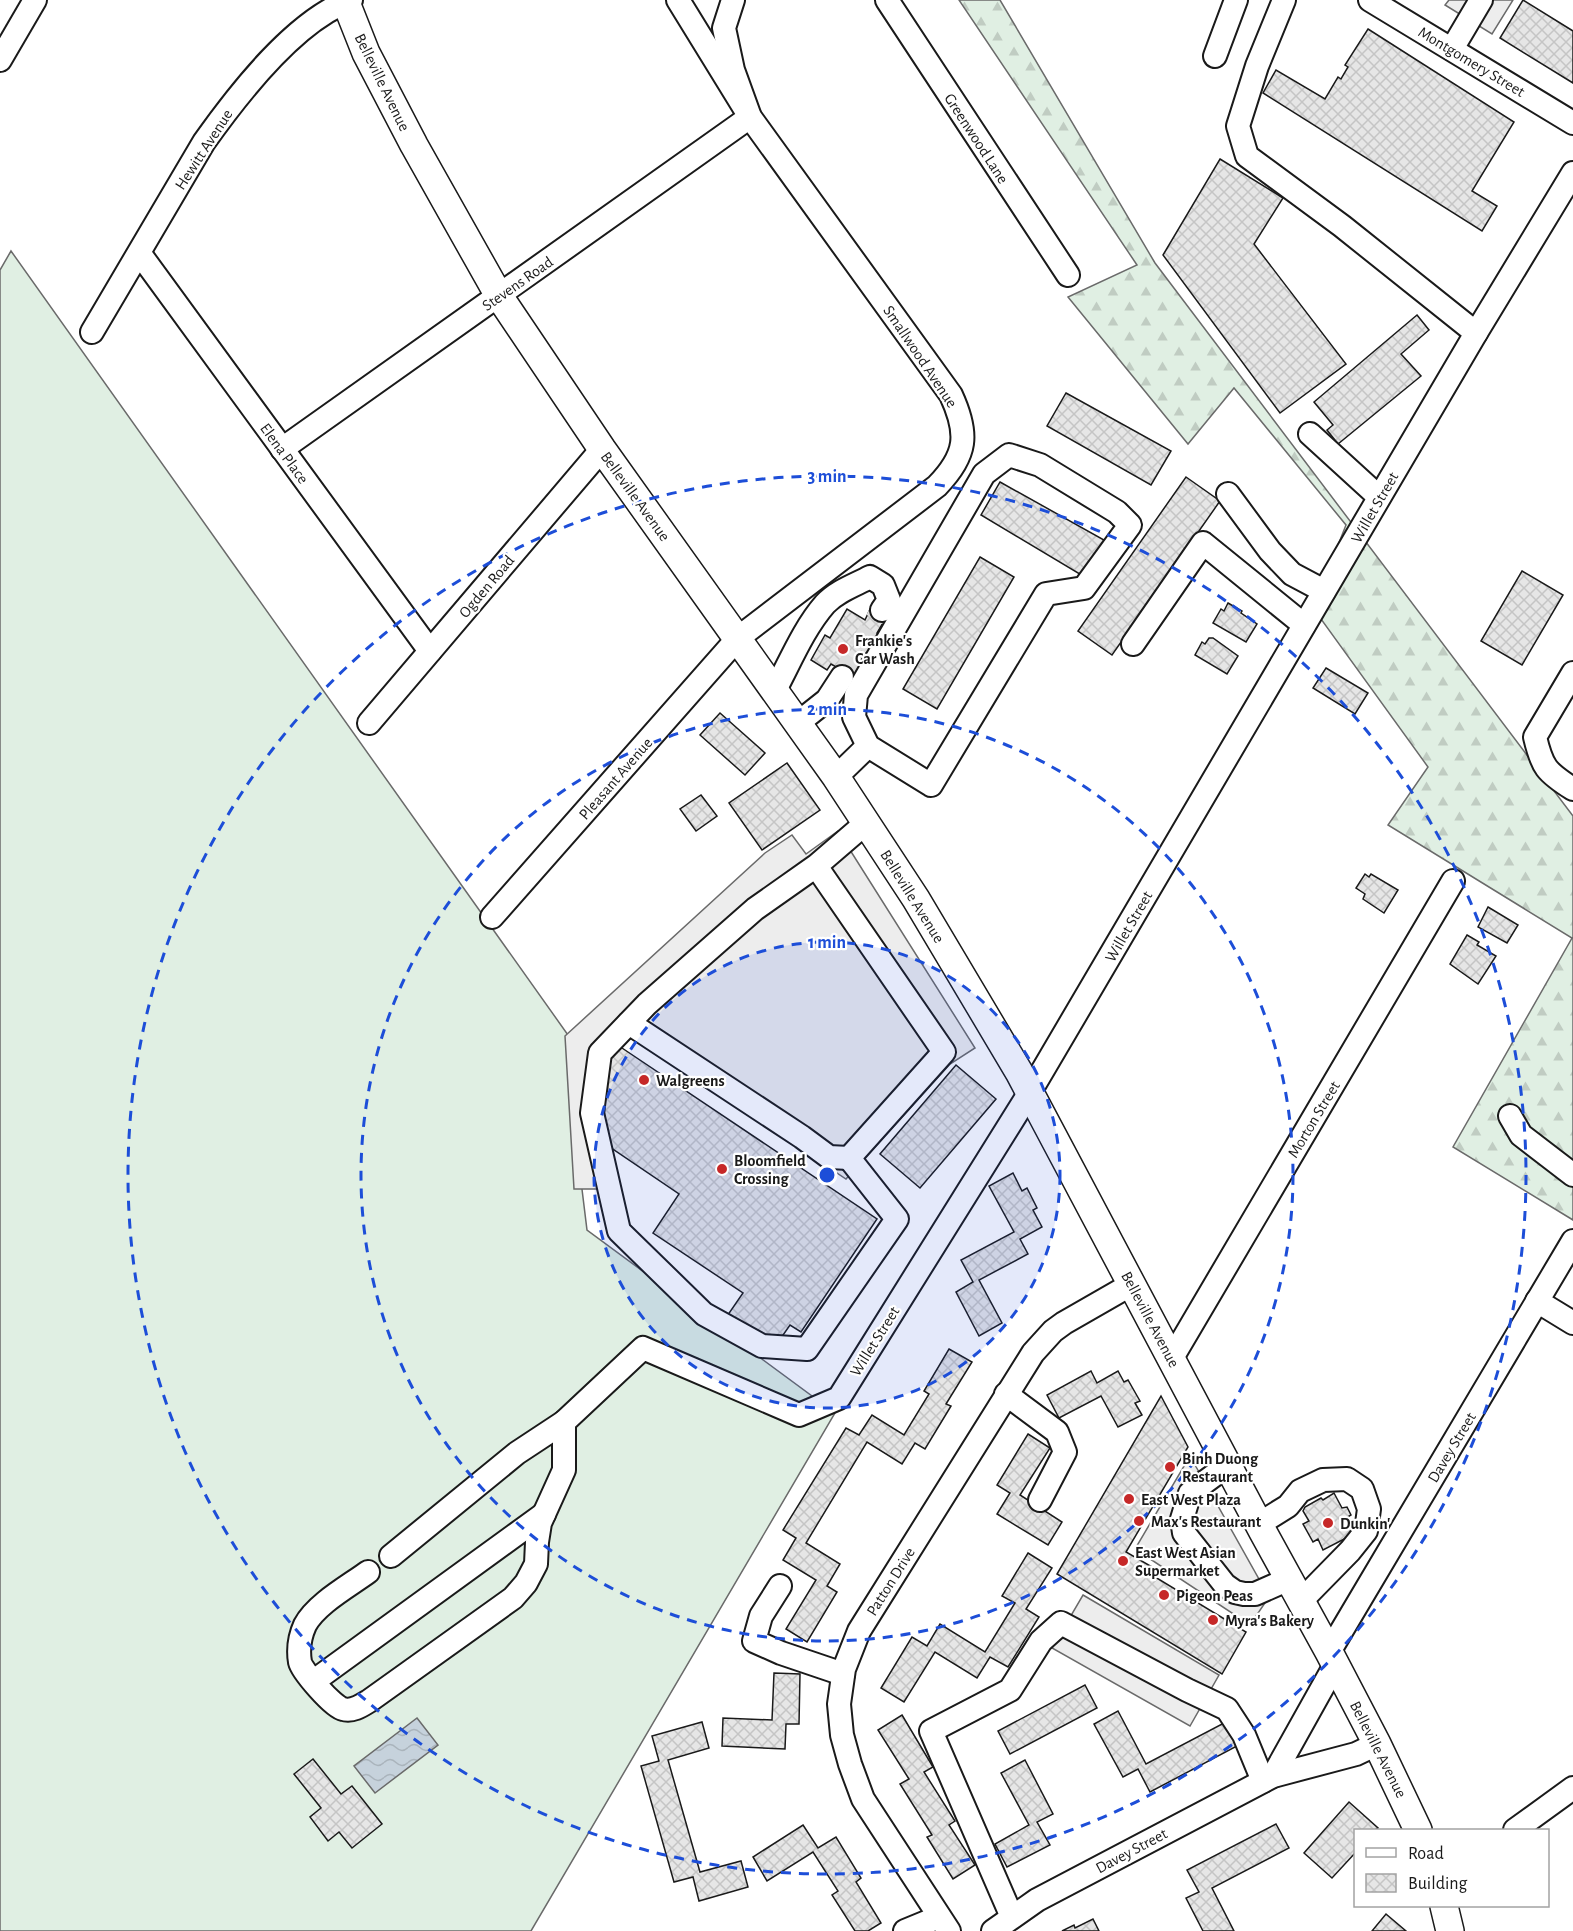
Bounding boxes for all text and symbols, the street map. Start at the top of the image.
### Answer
street label: Montgomery Street [1415,24,1528,101]
street label: Belleville Avenue [352,31,413,134]
street label: Greenwood Lane [941,91,1011,186]
street label: Hewitt Avenue [172,107,236,193]
street label: Stevens Road [479,254,556,314]
street label: Smallwood Avenue [880,303,960,410]
street label: Elena Place [257,420,311,487]
street label: Belleville Avenue [597,449,673,544]
text: 3 min [807,468,847,486]
street label: Willet Street [1348,469,1402,546]
street label: Ogden Road [456,552,517,621]
place label: Frankie's Car Wash [855,633,915,667]
marker: Frankie's Car Wash [836,642,850,656]
text: 2 min [807,701,847,719]
street label: Pleasant Avenue [576,735,656,823]
street label: Belleville Avenue [877,847,947,946]
street label: Willet Street [1102,888,1156,965]
text: 1 min [808,934,846,952]
marker: Walgreens [637,1073,651,1087]
place label: Walgreens [656,1073,725,1089]
street label: Morton Street [1285,1078,1343,1161]
place label: Bloomfield Crossing [734,1153,806,1187]
marker: Bloomfield Crossing [715,1162,729,1176]
centre of rings [817,1165,837,1185]
street label: Belleville Avenue [1118,1269,1182,1370]
street label: Willet Street [847,1304,903,1379]
street label: Davey Street [1425,1410,1480,1486]
place label: Binh Duong Restaurant [1182,1451,1259,1485]
marker: Binh Duong Restaurant [1163,1460,1177,1474]
marker: East West Plaza [1122,1492,1136,1506]
place label: East West Plaza [1141,1492,1241,1508]
marker: Max's Restaurant [1132,1514,1146,1528]
place label: Max's Restaurant [1151,1514,1262,1530]
marker: Dunkin' [1321,1516,1335,1530]
place label: Dunkin' [1340,1516,1390,1532]
street label: Patton Drive [864,1545,918,1618]
place label: East West Asian Supermarket [1135,1545,1236,1579]
marker: East West Asian Supermarket [1116,1554,1130,1568]
marker: Pigeon Peas [1157,1588,1171,1602]
place label: Pigeon Peas [1176,1588,1253,1604]
marker: Myra's Bakery [1206,1613,1220,1627]
place label: Myra's Bakery [1225,1613,1315,1630]
street label: Belleville Avenue [1347,1698,1409,1800]
street label: Davey Street [1093,1825,1170,1877]
legend [1354,1829,1549,1907]
text: Road [1408,1845,1444,1863]
text: Building [1408,1875,1468,1893]

